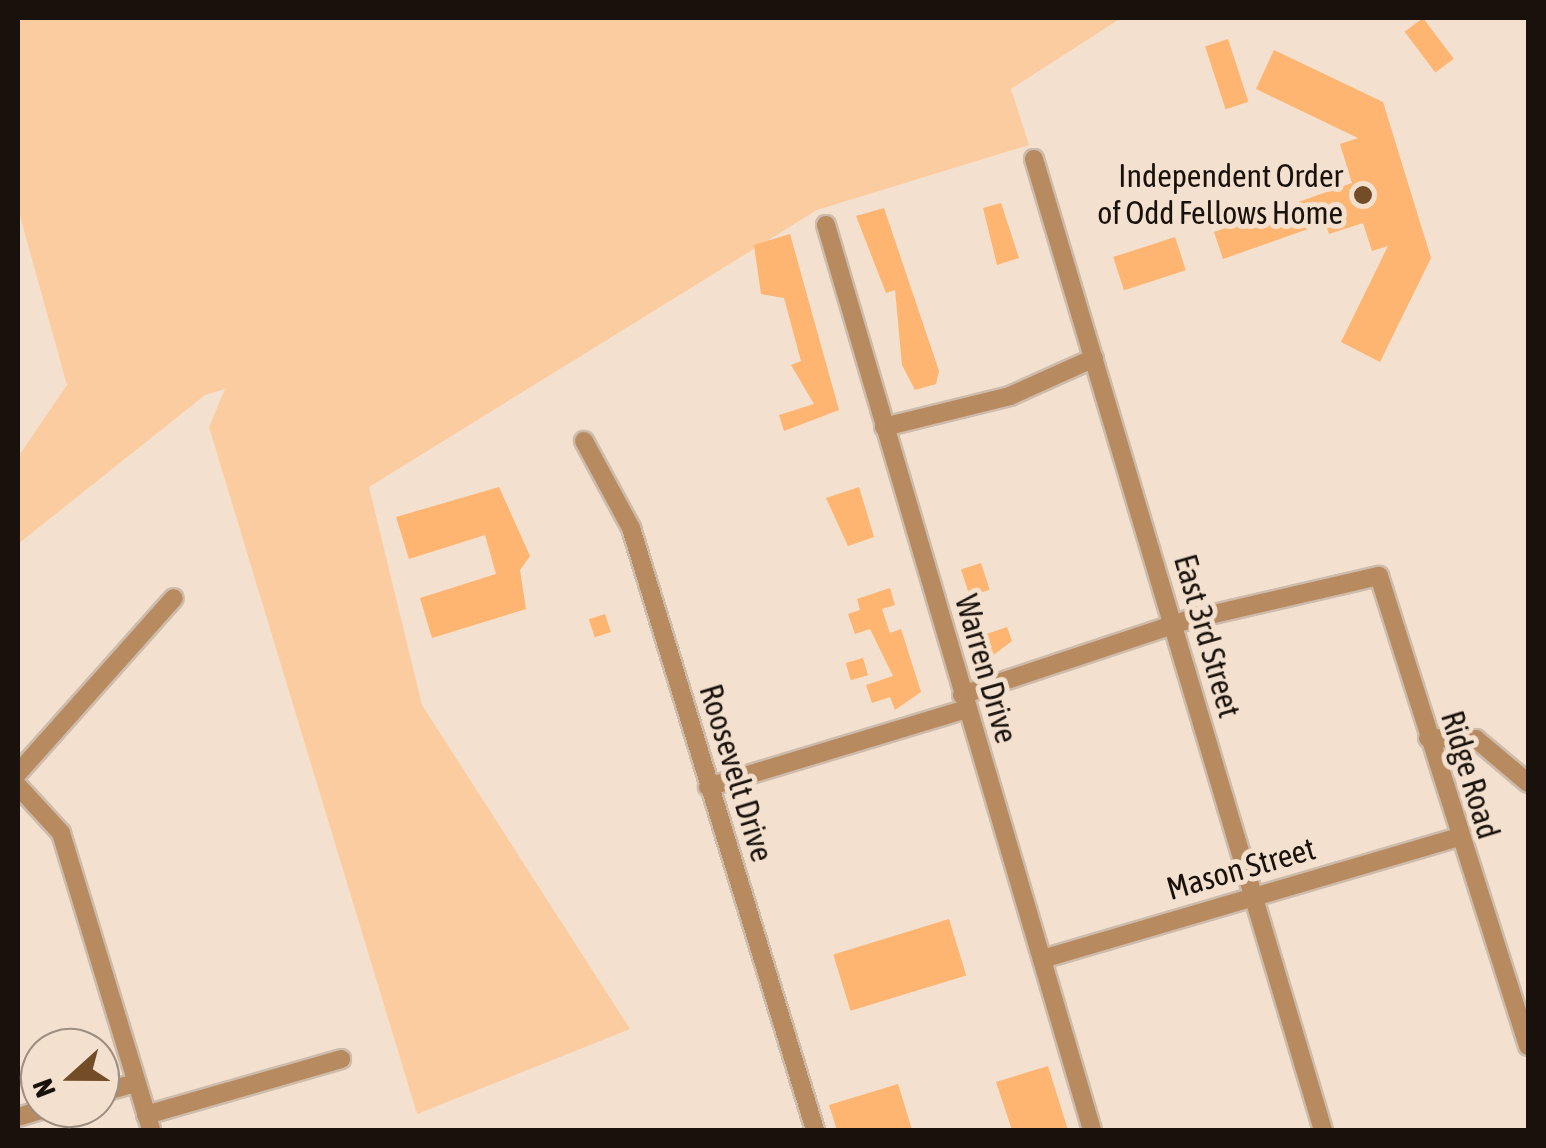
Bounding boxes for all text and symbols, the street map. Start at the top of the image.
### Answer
place label: Independent Order of Odd Fellows Home [1097,158,1343,233]
marker: Independent Order of Odd Fellows Home [1352,184,1374,206]
street label: East 3rd Street [1165,550,1249,722]
street label: Warren Drive [947,590,1025,748]
street label: Roosevelt Drive [691,680,781,866]
street label: Ridge Road [1432,706,1508,844]
street label: Mason Street [1162,829,1320,909]
north arrow [20,1028,120,1128]
text: N [26,1075,62,1101]

